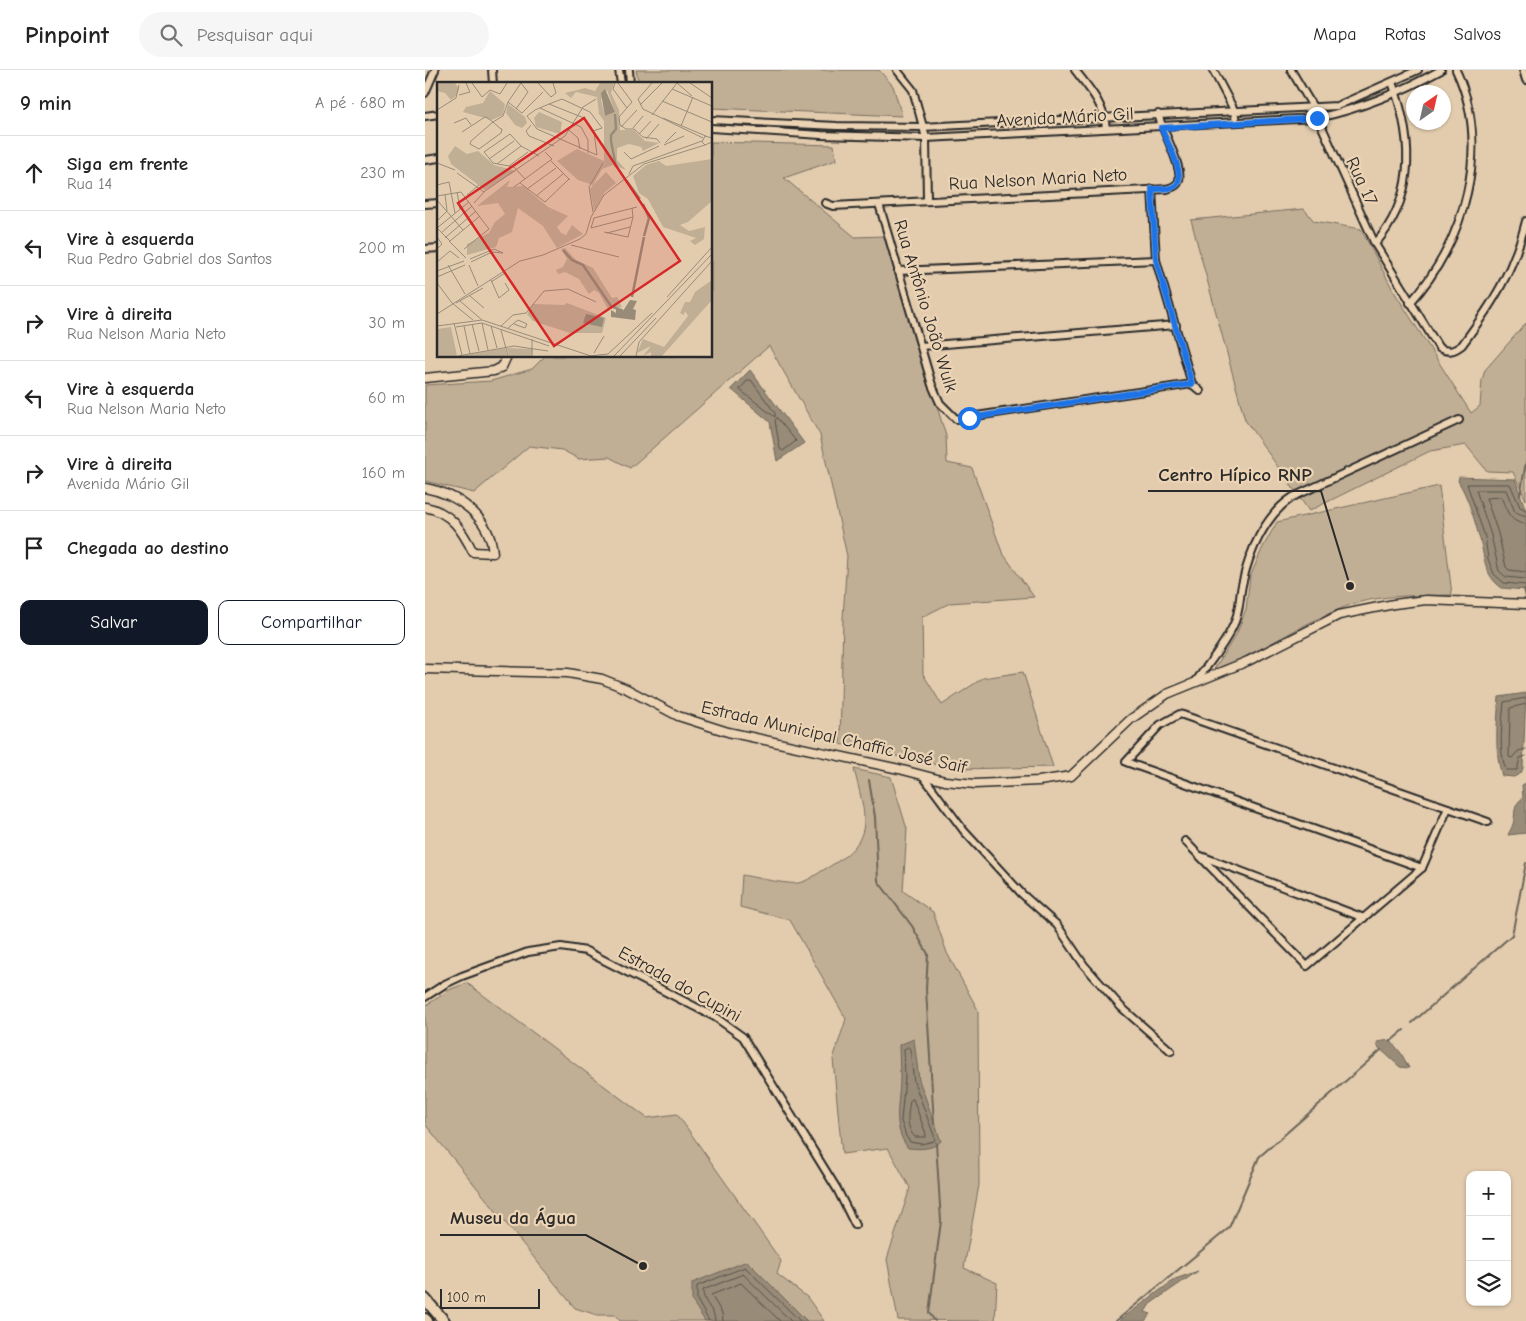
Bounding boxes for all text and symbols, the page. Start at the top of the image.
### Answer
search box [139,12,489,57]
text: Pinpoint [25,21,109,49]
icon: search [157,21,185,49]
text: Pesquisar aqui [197,24,313,46]
text: Mapa [1313,24,1357,45]
text: Rotas [1385,24,1426,45]
text: Salvos [1454,24,1501,45]
inset map [437,82,713,358]
north arrow [1406,85,1451,130]
text: 9 min [20,91,72,115]
text: A pé · 680 m [315,94,405,112]
street label: Avenida Mário Gil [996,103,1134,132]
route end [1306,107,1329,130]
text: Siga em frente [67,153,188,175]
street label: Rua 17 [1341,154,1382,209]
icon: ahead [20,159,48,187]
text: 230 m [360,164,405,182]
street label: Rua Nelson Maria Neto [948,164,1128,195]
text: Rua 14 [67,175,112,193]
street label: Rua Antônio João Wulk [889,217,962,395]
text: Vire à esquerda [67,228,194,250]
icon: left [20,234,48,262]
text: 200 m [359,239,405,257]
text: Rua Pedro Gabriel dos Santos [67,250,272,268]
text: Vire à direita [67,303,172,325]
icon: right [20,309,48,337]
text: 30 m [369,314,405,332]
text: Rua Nelson Maria Neto [67,325,226,343]
text: Vire à esquerda [67,378,194,400]
icon: left [20,384,48,412]
text: 60 m [368,389,405,407]
text: Rua Nelson Maria Neto [67,400,226,418]
route start [958,407,981,430]
text: Vire à direita [67,453,172,475]
callout: Centro Hípico RNP [1148,457,1321,491]
icon: right [20,459,48,487]
text: 160 m [362,464,405,482]
text: Centro Hípico RNP [1158,464,1312,486]
text: Avenida Mário Gil [67,475,189,493]
icon: arrive [20,534,48,562]
text: Chegada ao destino [67,537,229,559]
button: Salvar [20,600,208,645]
button: Compartilhar [218,600,405,645]
street label: Estrada Municipal Chaffic José Saif [699,697,969,778]
street label: Estrada do Cupini [615,942,745,1027]
map controls [1466,1171,1511,1306]
button: + [1466,1171,1511,1216]
callout: Museu da Água [440,1201,586,1235]
text: Museu da Água [450,1207,576,1229]
button: − [1466,1216,1511,1261]
button: layers [1466,1261,1511,1306]
scale bar [440,1286,540,1309]
text: 100 m [447,1289,486,1306]

